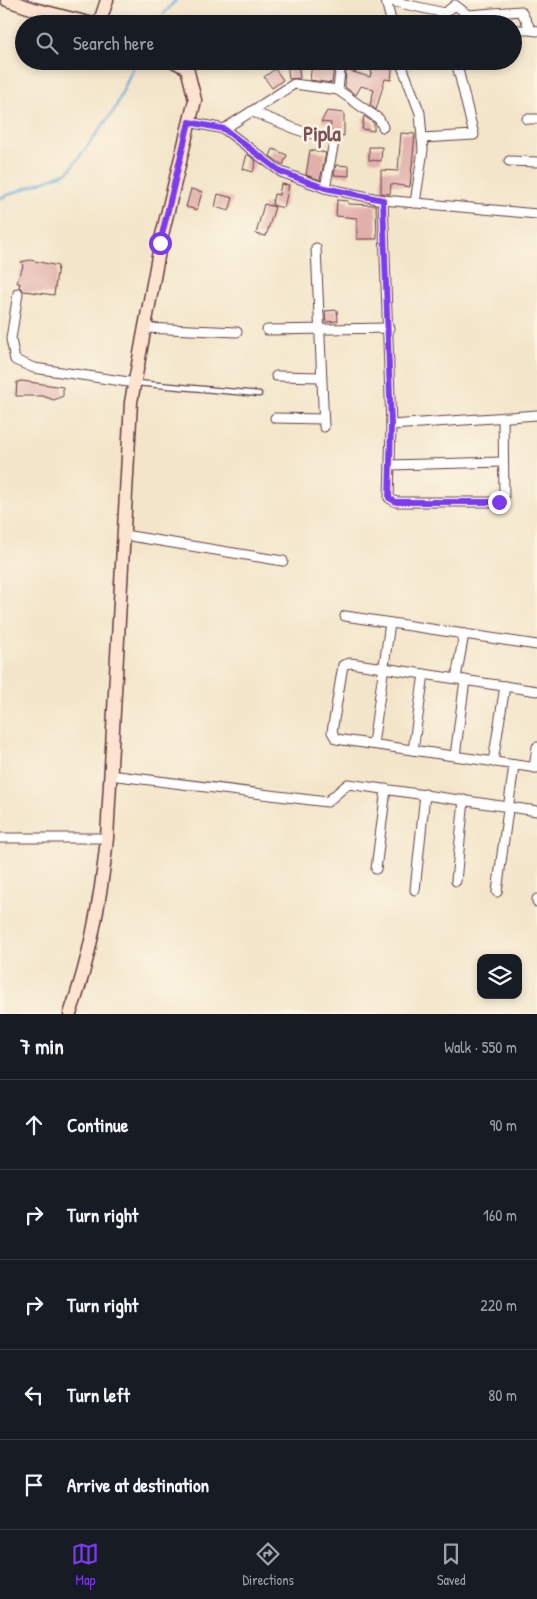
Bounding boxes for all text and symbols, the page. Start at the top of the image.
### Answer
search box [15,15,522,70]
icon: search [33,29,61,57]
text: Search here [73,30,154,56]
district label: Pipla [303,119,342,149]
route start [149,232,172,255]
route end [488,491,511,514]
map controls [477,954,522,999]
button: layers [477,954,522,999]
text: 7 min [20,1032,64,1061]
text: Walk · 550 m [444,1036,517,1058]
icon: ahead [20,1111,48,1139]
text: Continue [67,1112,128,1138]
text: 90 m [489,1114,517,1136]
icon: right [20,1201,48,1229]
text: Turn right [67,1202,138,1228]
text: 160 m [483,1204,517,1226]
icon: right [20,1291,48,1319]
text: Turn right [67,1292,138,1318]
text: 220 m [480,1294,517,1316]
icon: left [20,1381,48,1409]
text: Turn left [67,1382,130,1408]
text: 80 m [488,1384,517,1406]
icon: arrive [20,1471,48,1499]
text: Arrive at destination [67,1472,209,1498]
tab: Map [71,1540,99,1589]
tab: Directions [242,1540,294,1589]
tab: Saved [437,1540,466,1589]

